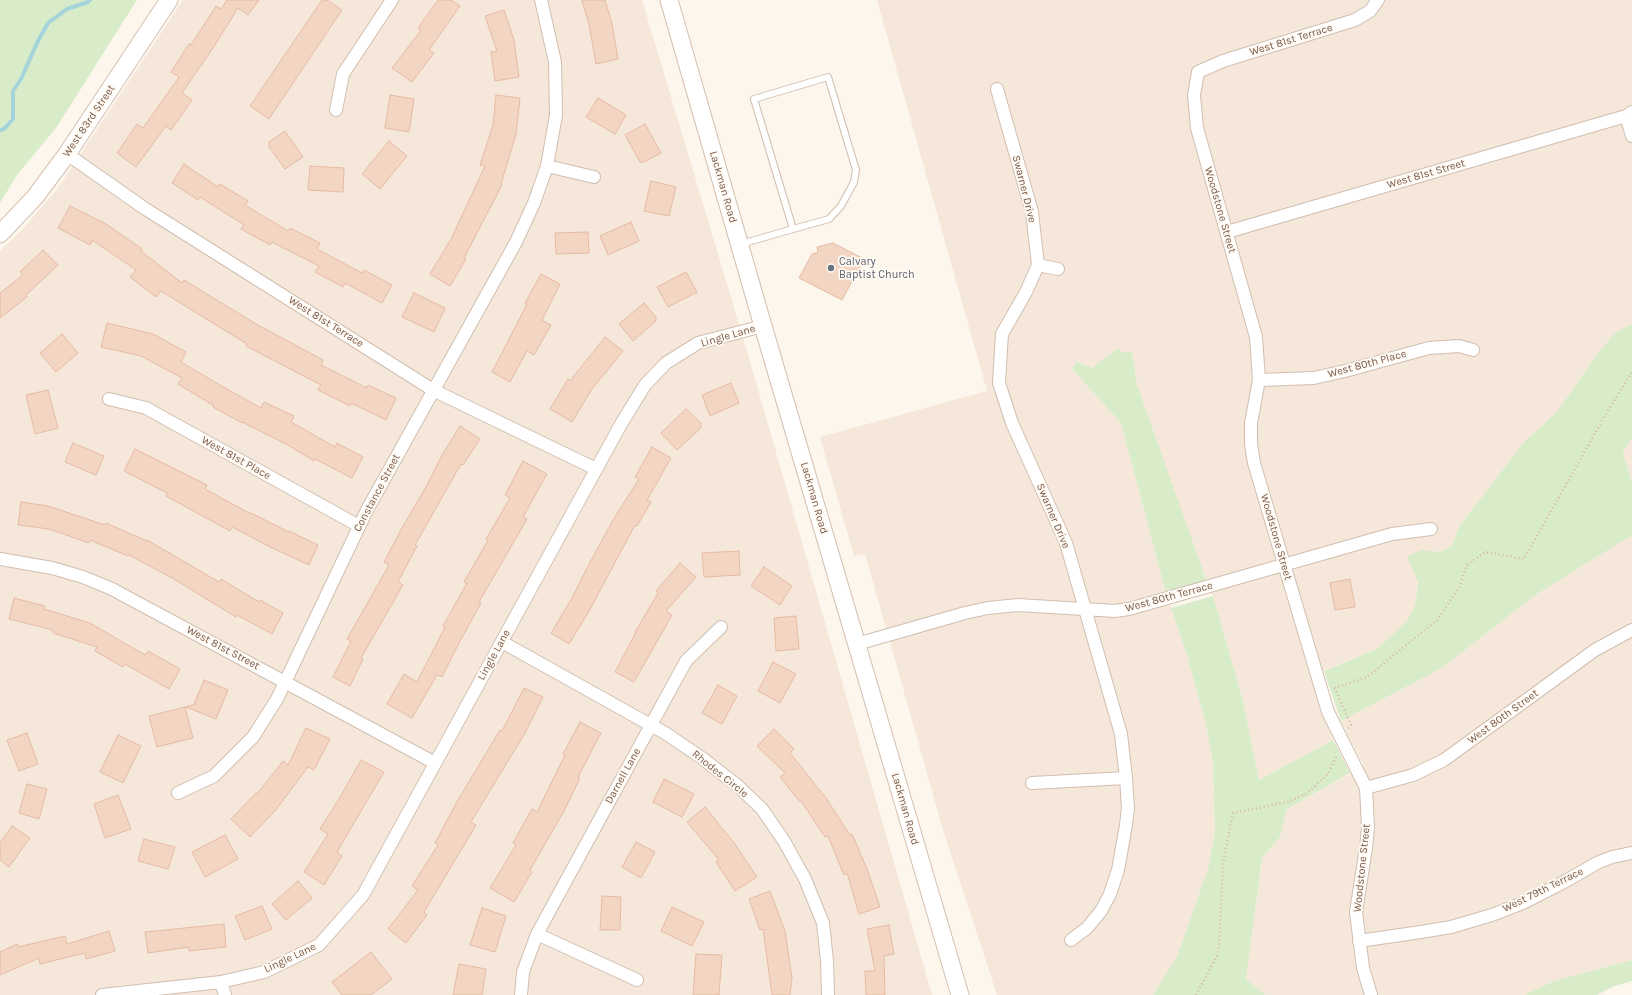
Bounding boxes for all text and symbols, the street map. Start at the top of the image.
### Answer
street label: West 81st Terrace [1248,21,1334,59]
street label: West 83rd Street [60,82,118,160]
street label: Lackman Road [706,150,740,224]
street label: Swarner Drive [1009,154,1039,224]
street label: West 81st Street [1385,157,1467,191]
street label: Woodstone Street [1201,165,1239,255]
place label: Calvary Baptist Church [839,255,915,281]
marker: Calvary Baptist Church [826,263,836,273]
street label: West 81st Terrace [286,294,366,350]
street label: Lingle Lane [699,322,757,350]
street label: West 80th Place [1326,347,1408,381]
street label: West 81st Place [199,434,273,482]
street label: Constance Street [351,452,403,534]
street label: Lackman Road [797,461,831,535]
street label: Swarner Drive [1033,482,1073,550]
street label: Woodstone Street [1257,492,1295,582]
street label: West 80th Terrace [1124,579,1214,615]
street label: West 81st Street [184,623,262,673]
street label: Lingle Lane [475,627,513,683]
street label: West 80th Street [1465,687,1541,747]
street label: Darnell Lane [602,746,644,806]
street label: Rhodes Circle [689,747,751,801]
street label: Lackman Road [888,772,922,846]
street label: Woodstone Street [1351,823,1373,913]
street label: West 79th Terrace [1500,865,1586,915]
street label: Lingle Lane [262,940,318,976]

